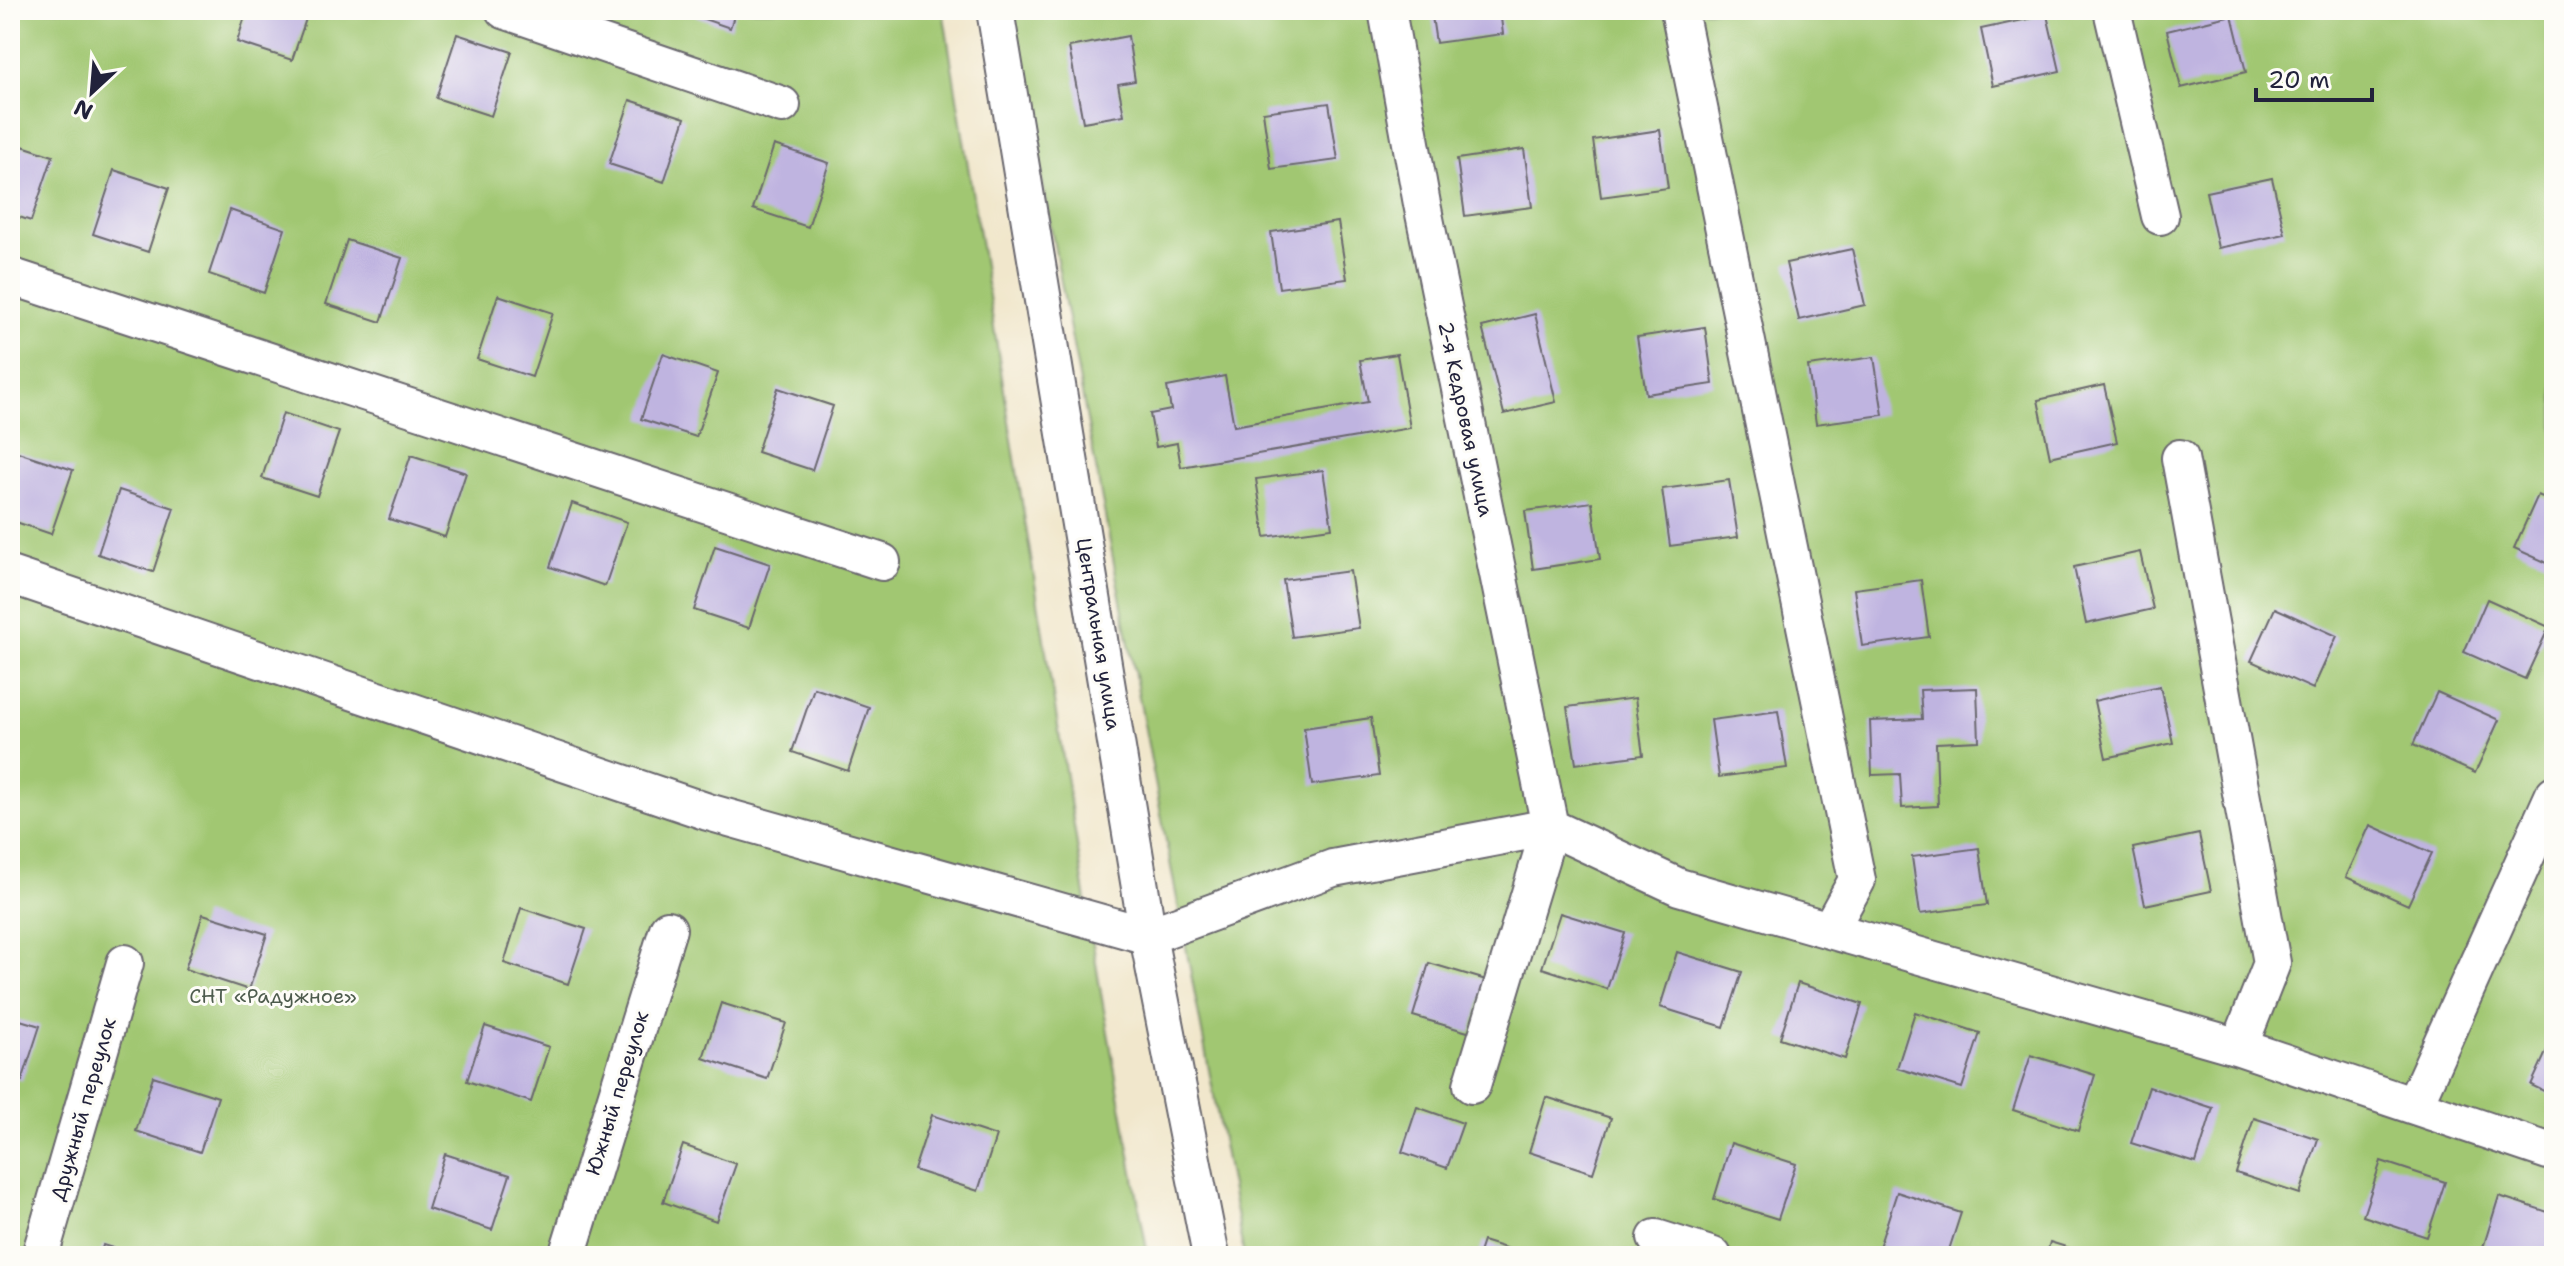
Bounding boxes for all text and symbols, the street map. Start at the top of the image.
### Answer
north arrow [52,52,132,132]
scale bar [2256,52,2372,102]
text: 20 m [2268,64,2330,96]
text: N [69,93,98,126]
street label: 2-я Кедровая улица [1433,319,1499,519]
street label: Центральная улица [1071,536,1127,733]
park label: СНТ «Радужное» [189,983,357,1009]
street label: Южный переулок [580,1007,654,1178]
street label: Дружный переулок [44,1014,122,1204]

